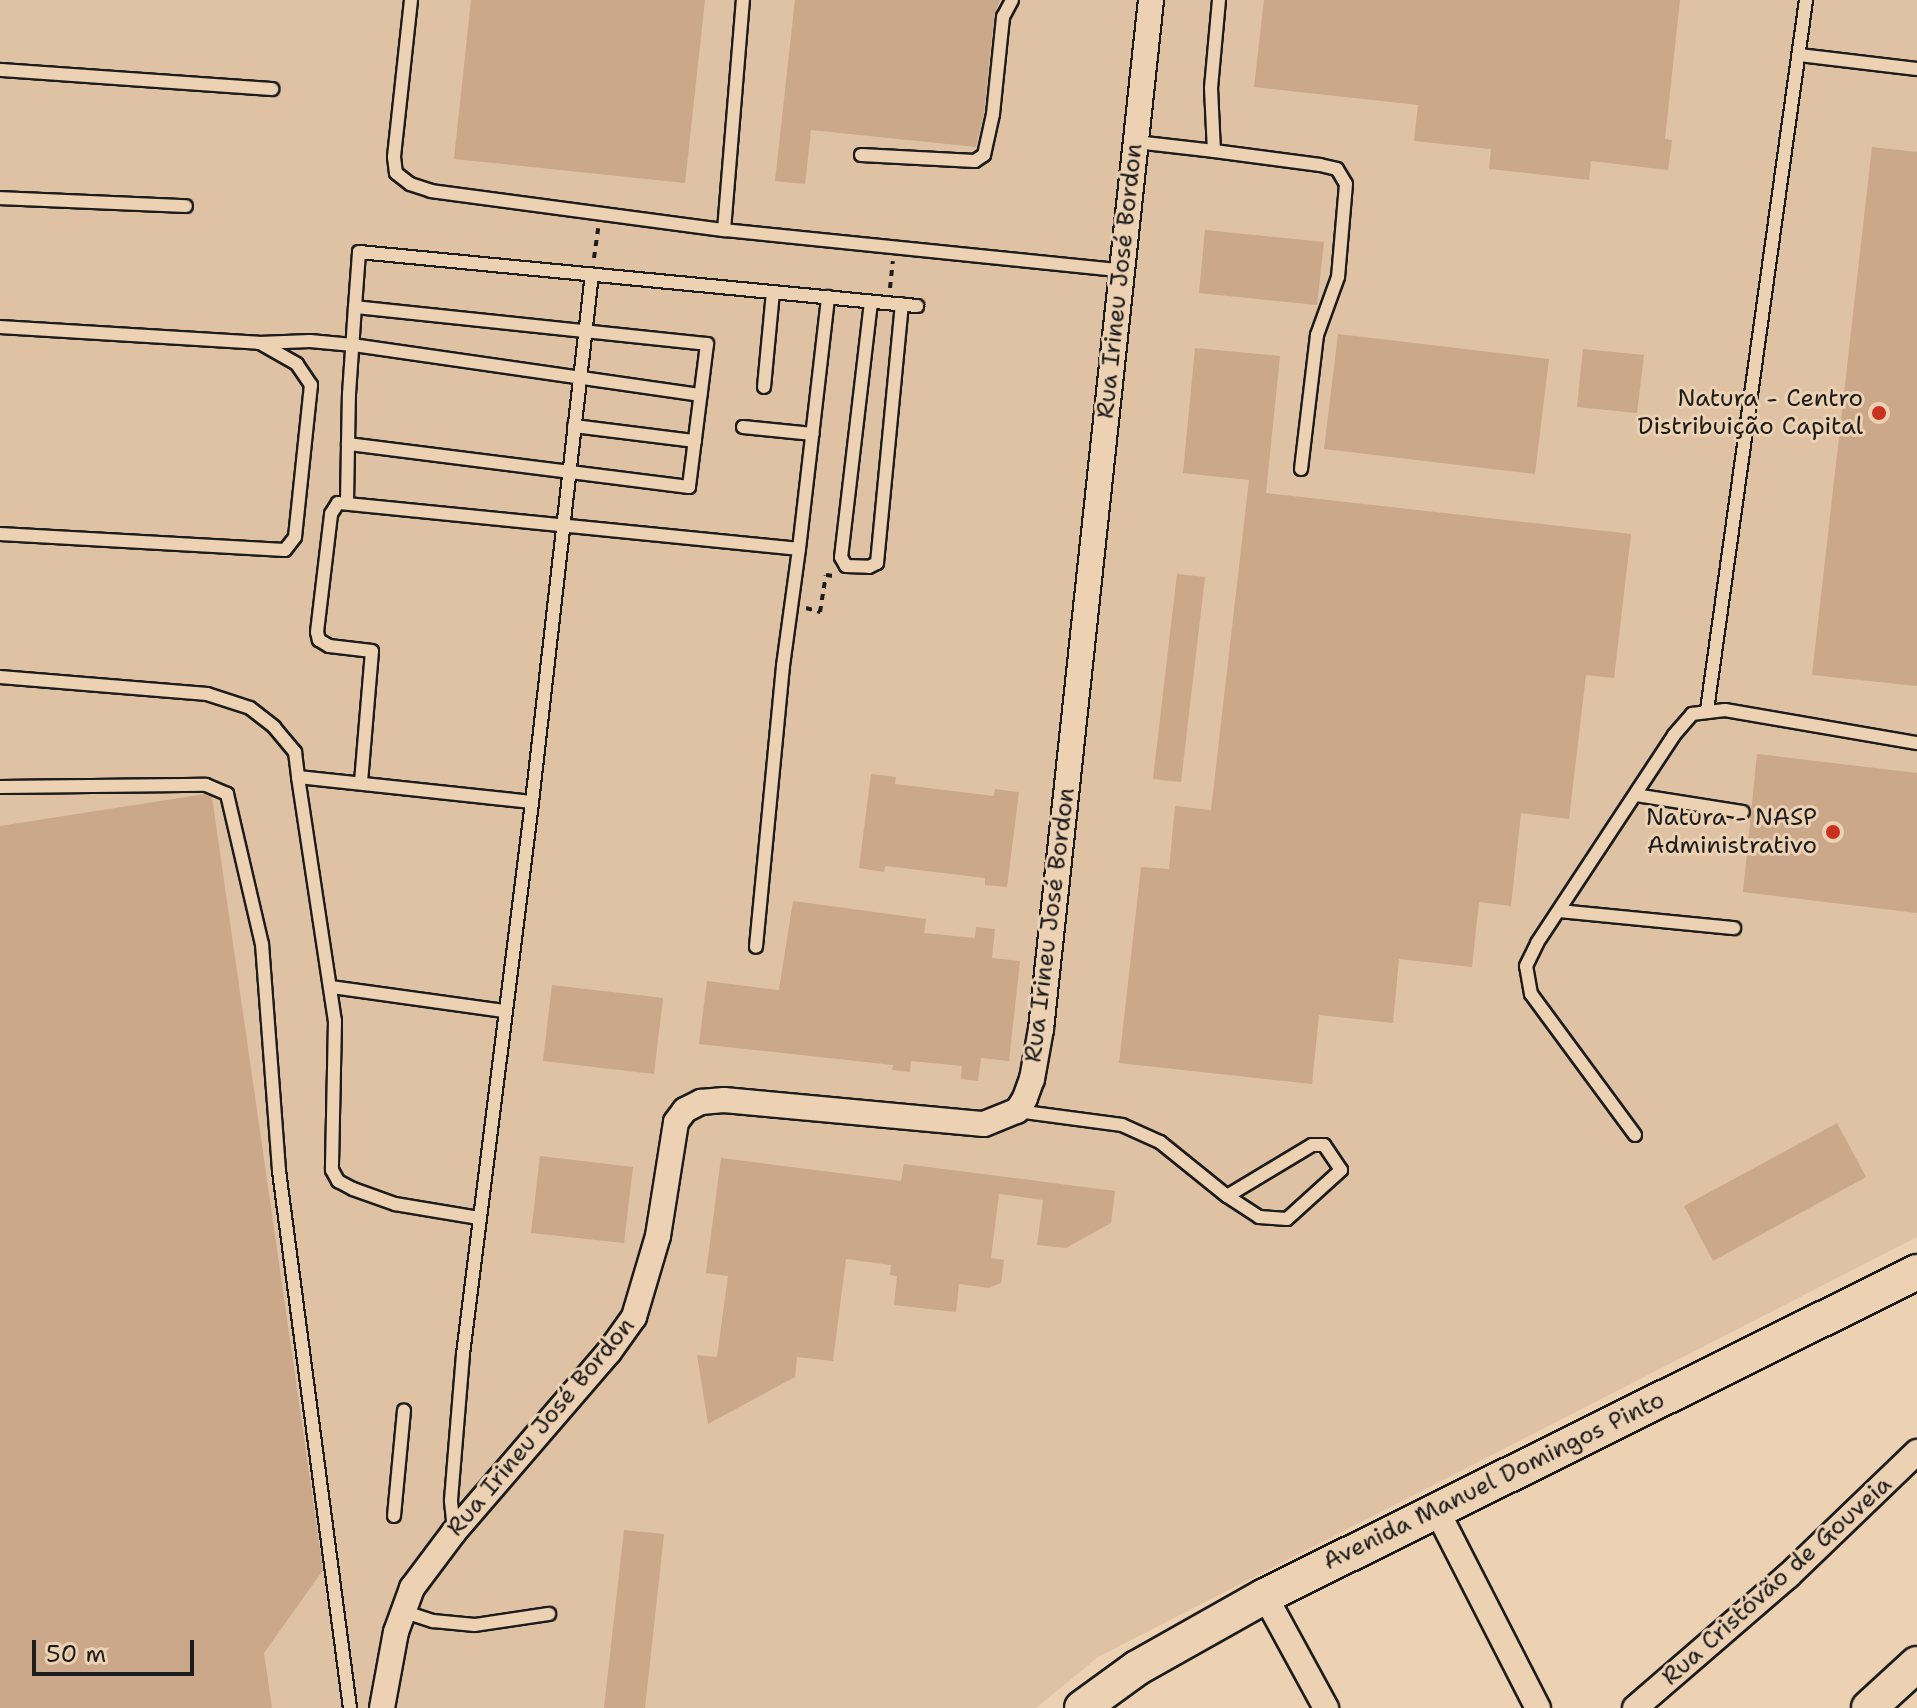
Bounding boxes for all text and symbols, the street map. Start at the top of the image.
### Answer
street label: Rua Irineu José Bordon [1091,142,1149,420]
place label: Natura - Centro Distribuição Capital [1638,385,1863,441]
marker: Natura - Centro Distribuição Capital [1870,404,1888,422]
street label: Rua Irineu José Bordon [1019,786,1081,1064]
place label: Natura - NASP Administrativo [1646,804,1817,860]
marker: Natura - NASP Administrativo [1824,823,1842,841]
street label: Rua Irineu José Bordon [441,1312,641,1542]
street label: Avenida Manuel Domingos Pinto [1319,1386,1669,1576]
street label: Rua Cristóvão de Gouveia [1656,1470,1898,1692]
scale bar [36,1624,198,1674]
text: 50 m [46,1638,106,1670]

